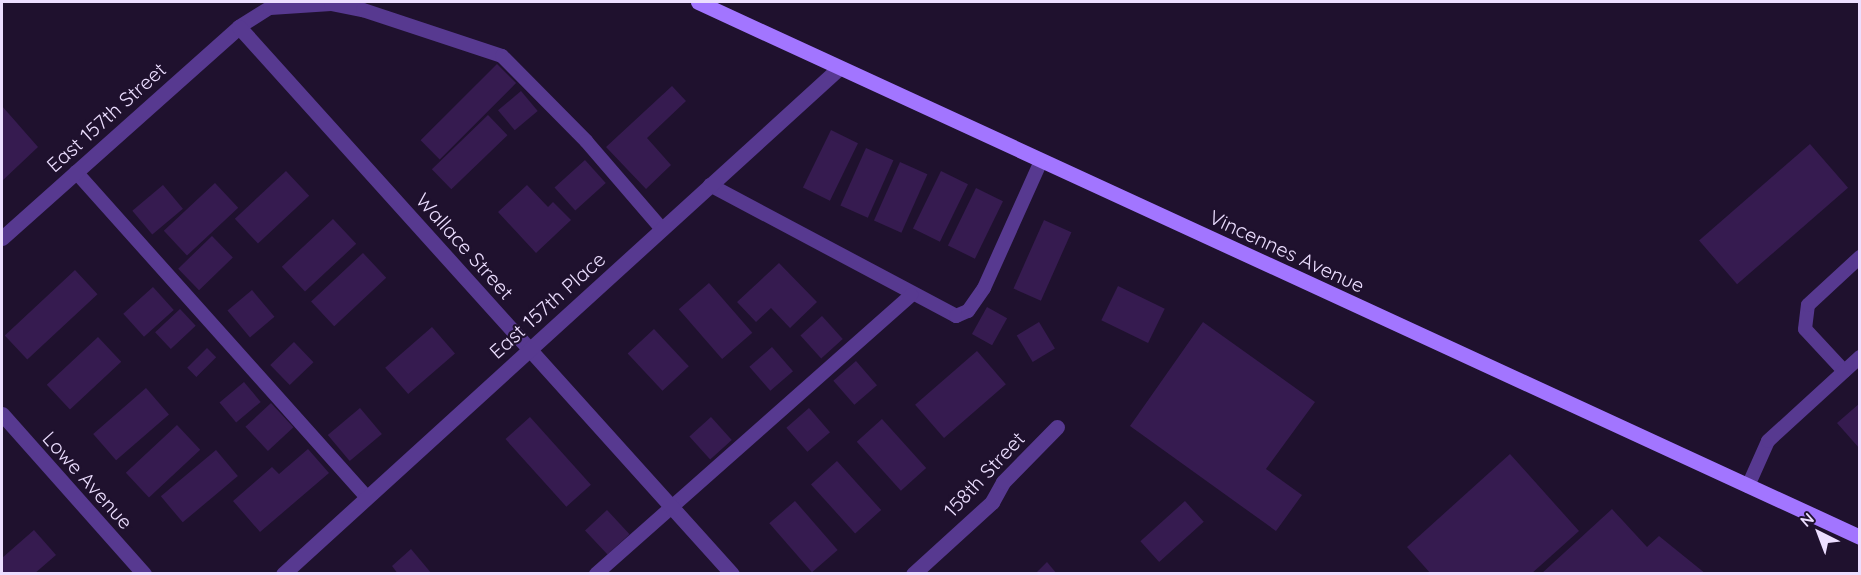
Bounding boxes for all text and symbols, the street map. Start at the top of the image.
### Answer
street label: East 157th Street [42,57,170,177]
street label: Wallace Street [411,188,519,304]
street label: Vincennes Avenue [1206,205,1368,297]
street label: East 157th Place [484,247,610,363]
street label: Lowe Avenue [38,426,138,534]
street label: 158th Street [939,427,1029,521]
north arrow [1789,503,1849,563]
text: N [1796,508,1818,531]

